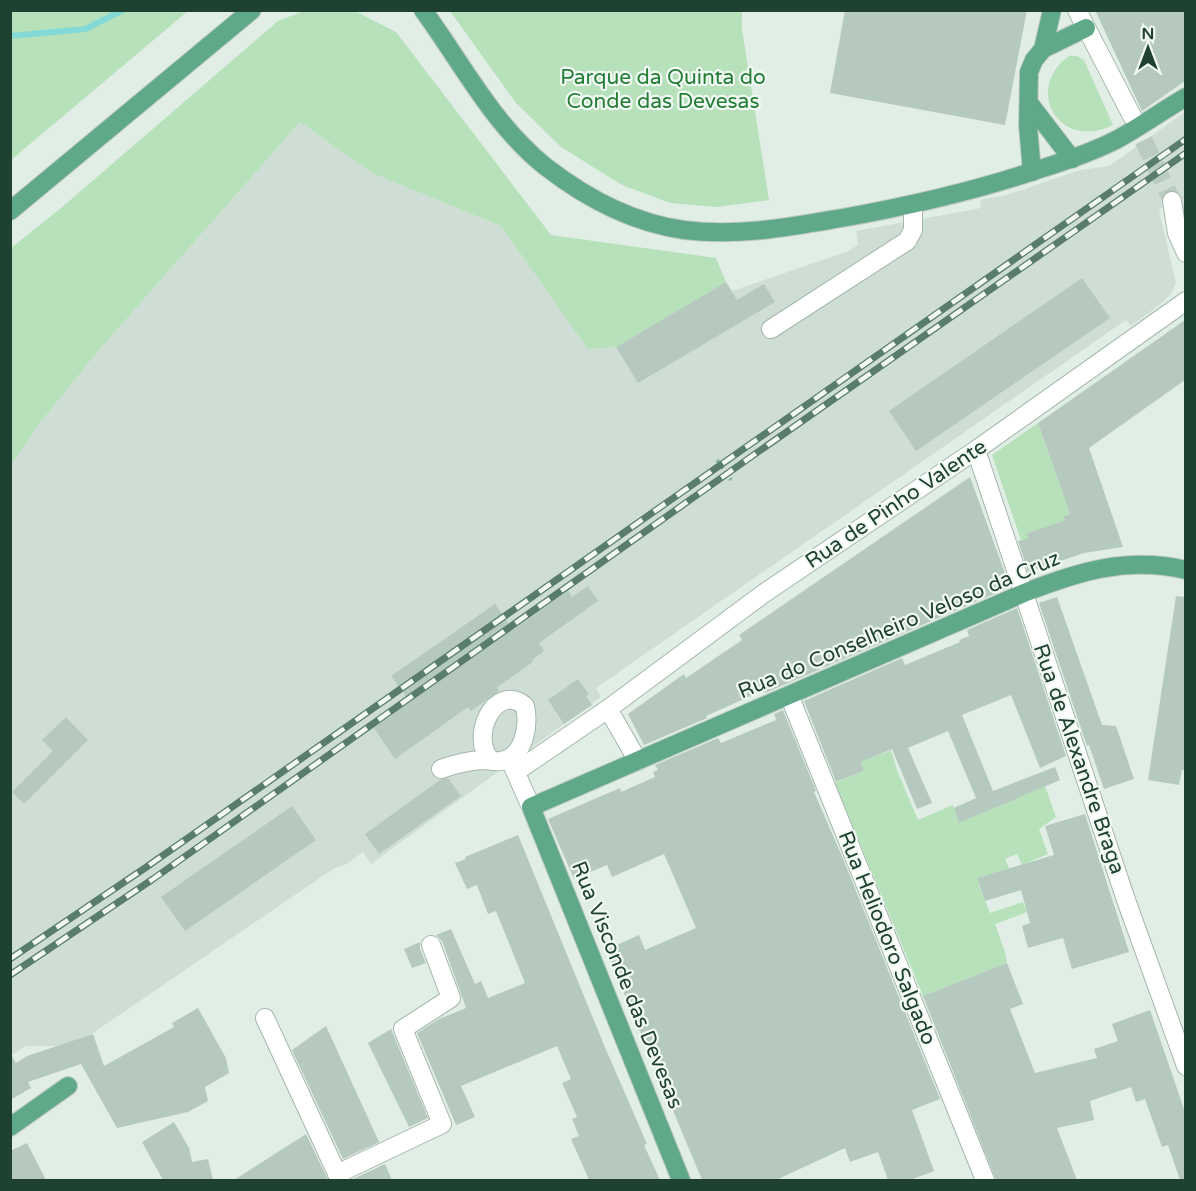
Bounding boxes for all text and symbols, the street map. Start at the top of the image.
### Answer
north arrow [1118,18,1178,78]
text: N [1142,24,1154,44]
park label: Parque da Quinta do Conde das Devesas [560,65,766,114]
street label: Rua de Pinho Valente [801,434,991,574]
street label: Rua do Conselheiro Veloso da Cruz [734,546,1064,704]
street label: Rua de Alexandre Braga [1028,641,1130,877]
street label: Rua Heliodoro Salgado [833,827,941,1049]
street label: Rua Visconde das Devesas [566,858,688,1112]

